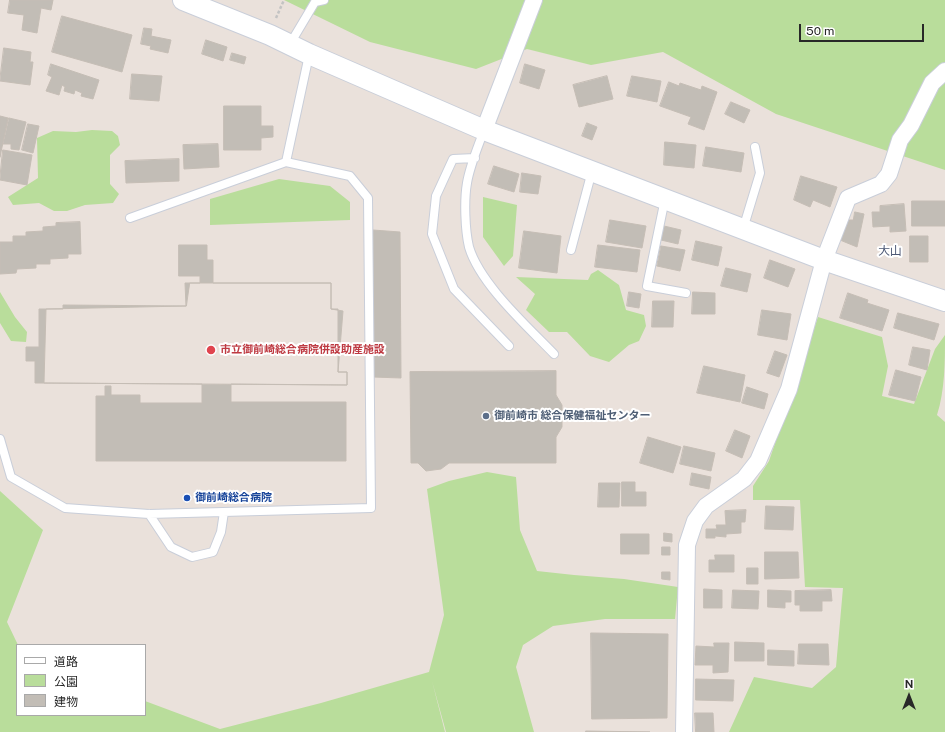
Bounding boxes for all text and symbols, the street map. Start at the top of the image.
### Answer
scale bar [801,16,926,42]
text: 50 m [806,24,834,38]
district label: 大山 [878,244,902,258]
place label: 市立御前崎総合病院併設助産施設 [220,343,385,357]
marker: 市立御前崎総合病院併設助産施設 [205,344,217,356]
place label: 御前崎市 総合保健福祉センター [494,409,650,423]
marker: 御前崎市 総合保健福祉センター [481,411,491,421]
place label: 御前崎総合病院 [195,491,272,505]
marker: 御前崎総合病院 [182,493,192,503]
legend [16,644,146,716]
text: 道路 [54,655,78,669]
text: 公園 [54,675,78,689]
north arrow [889,676,929,716]
text: N [905,678,913,690]
text: 建物 [54,695,78,709]

